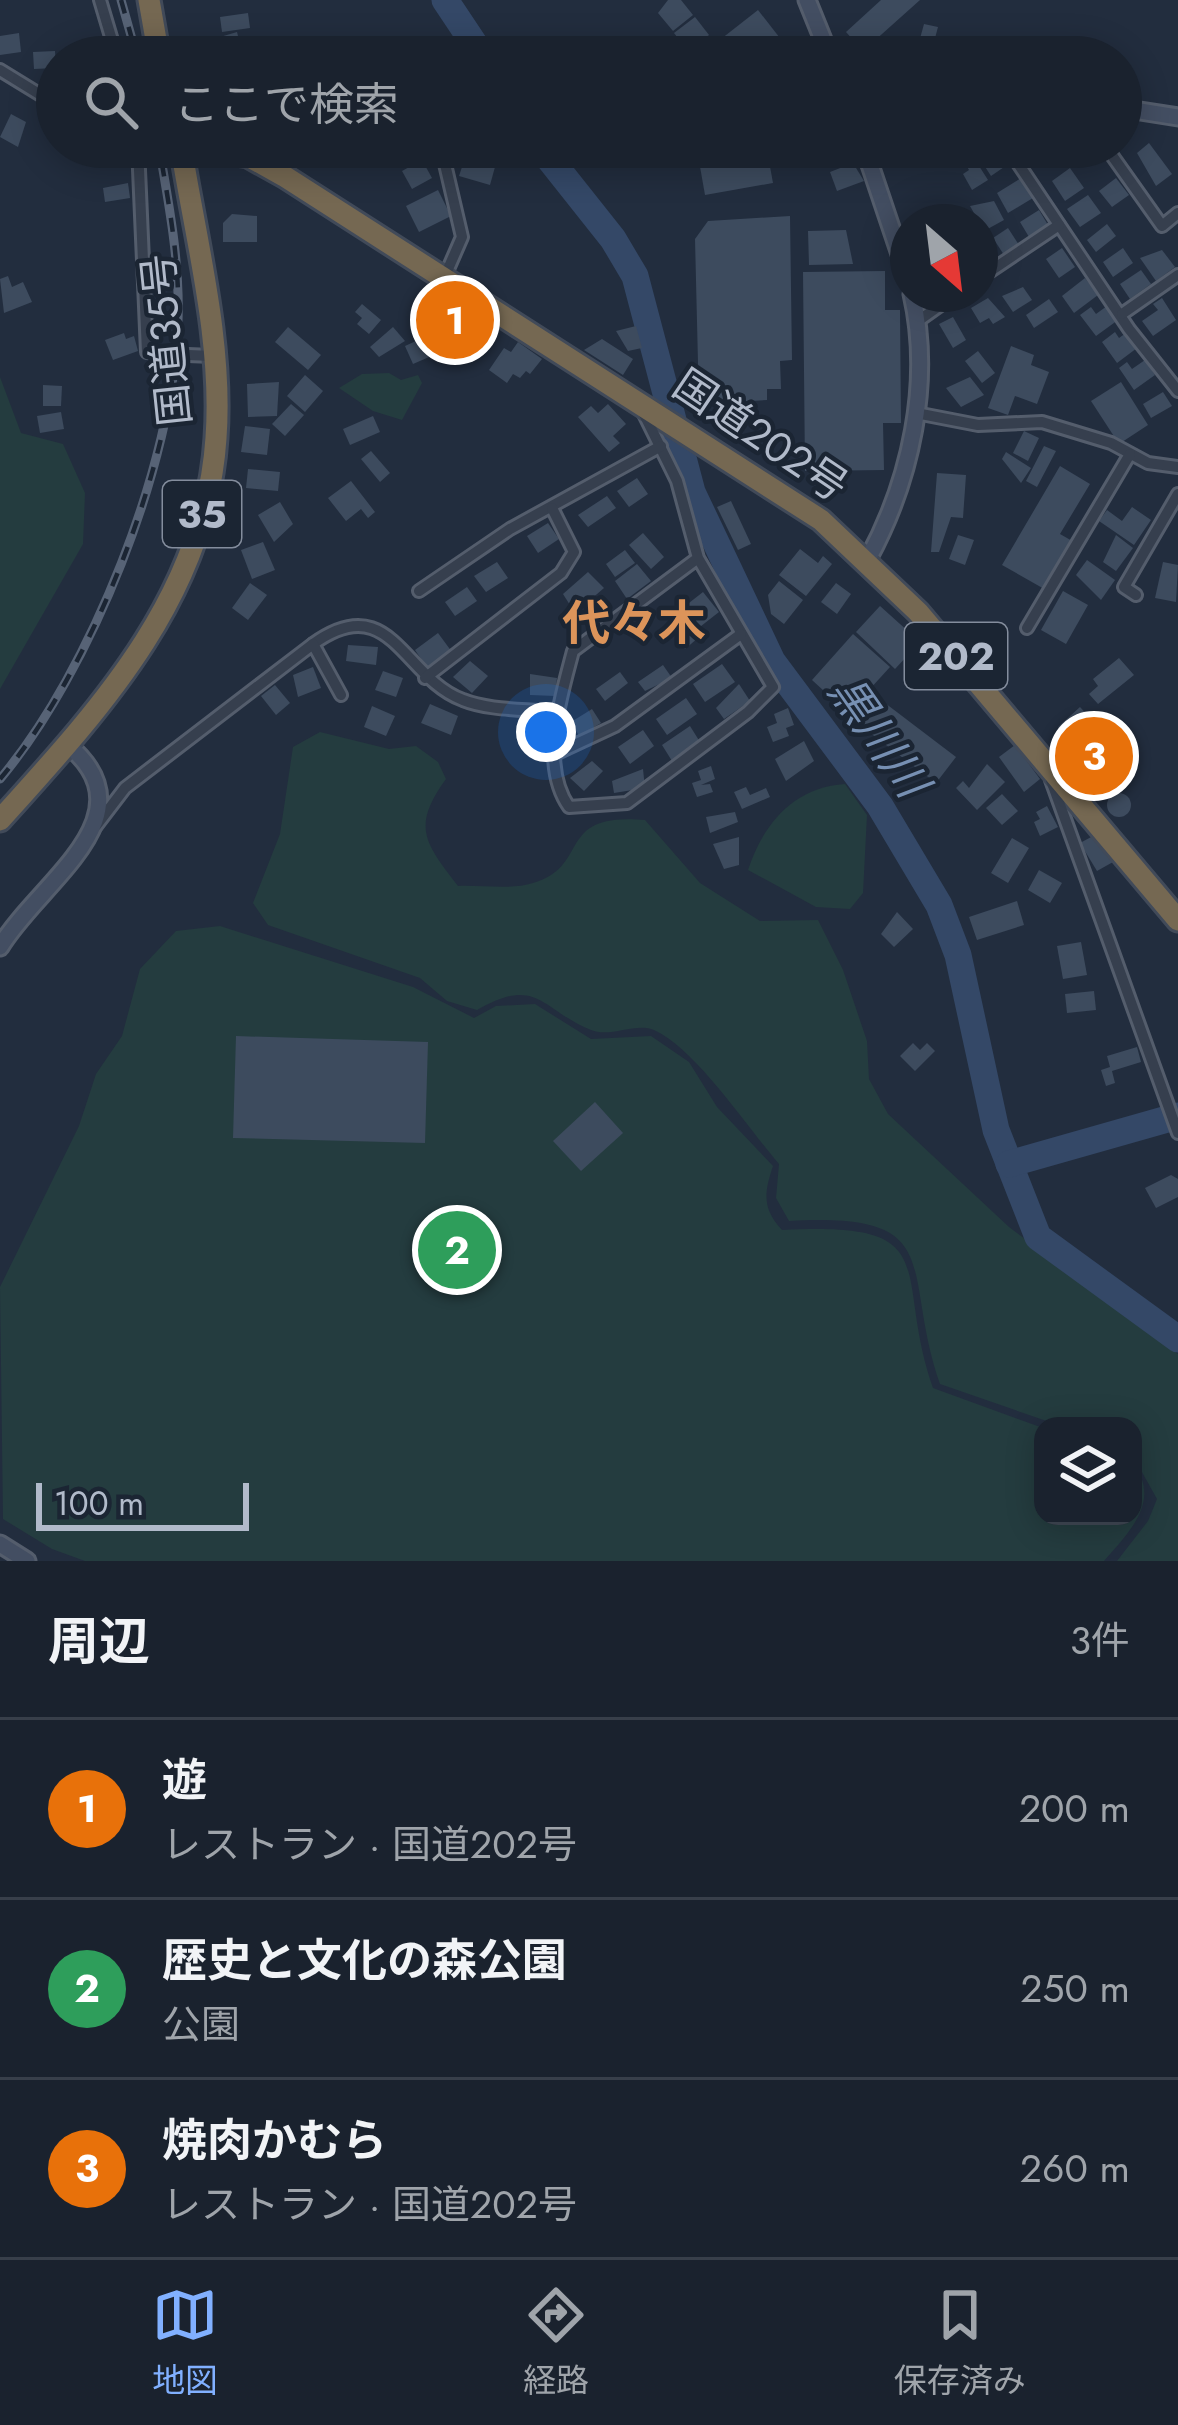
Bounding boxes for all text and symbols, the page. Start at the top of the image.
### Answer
search box [36,36,1142,168]
icon: search [78,69,144,135]
text: ここで検索 [174,72,399,137]
north arrow [890,204,998,312]
street label: 国道35号 [127,251,206,429]
pin: 1 [416,275,494,365]
street label: 国道202号 [661,354,860,516]
road number: 35 [163,481,241,547]
district label: 代々木 [562,589,706,658]
road number: 202 [905,623,1007,689]
water label: 黒川川 [813,662,946,813]
your location [516,702,576,762]
pin: 3 [1055,711,1133,801]
pin: 2 [418,1205,496,1295]
map controls [1034,1417,1142,1525]
button: layers [1034,1417,1142,1525]
scale bar [36,1477,249,1530]
text: 100 m [54,1480,144,1527]
text: 周辺 [48,1604,150,1678]
text: 3件 [1070,1612,1130,1669]
text: 遊 [162,1748,207,1813]
text: 1 [77,1780,97,1837]
text: 200 m [1019,1780,1130,1837]
text: レストラン · 国道202号 [162,1816,577,1873]
text: 歴史と文化の森公園 [162,1928,567,1993]
text: 2 [74,1960,100,2017]
text: 250 m [1020,1960,1130,2017]
text: 公園 [162,1996,240,2053]
text: 焼肉かむら [162,2108,387,2173]
text: 3 [75,2140,99,2197]
text: 260 m [1020,2140,1130,2197]
text: レストラン · 国道202号 [162,2176,577,2233]
tab: 地図 [152,2282,218,2404]
tab: 経路 [523,2282,589,2404]
tab: 保存済み [894,2282,1026,2404]

